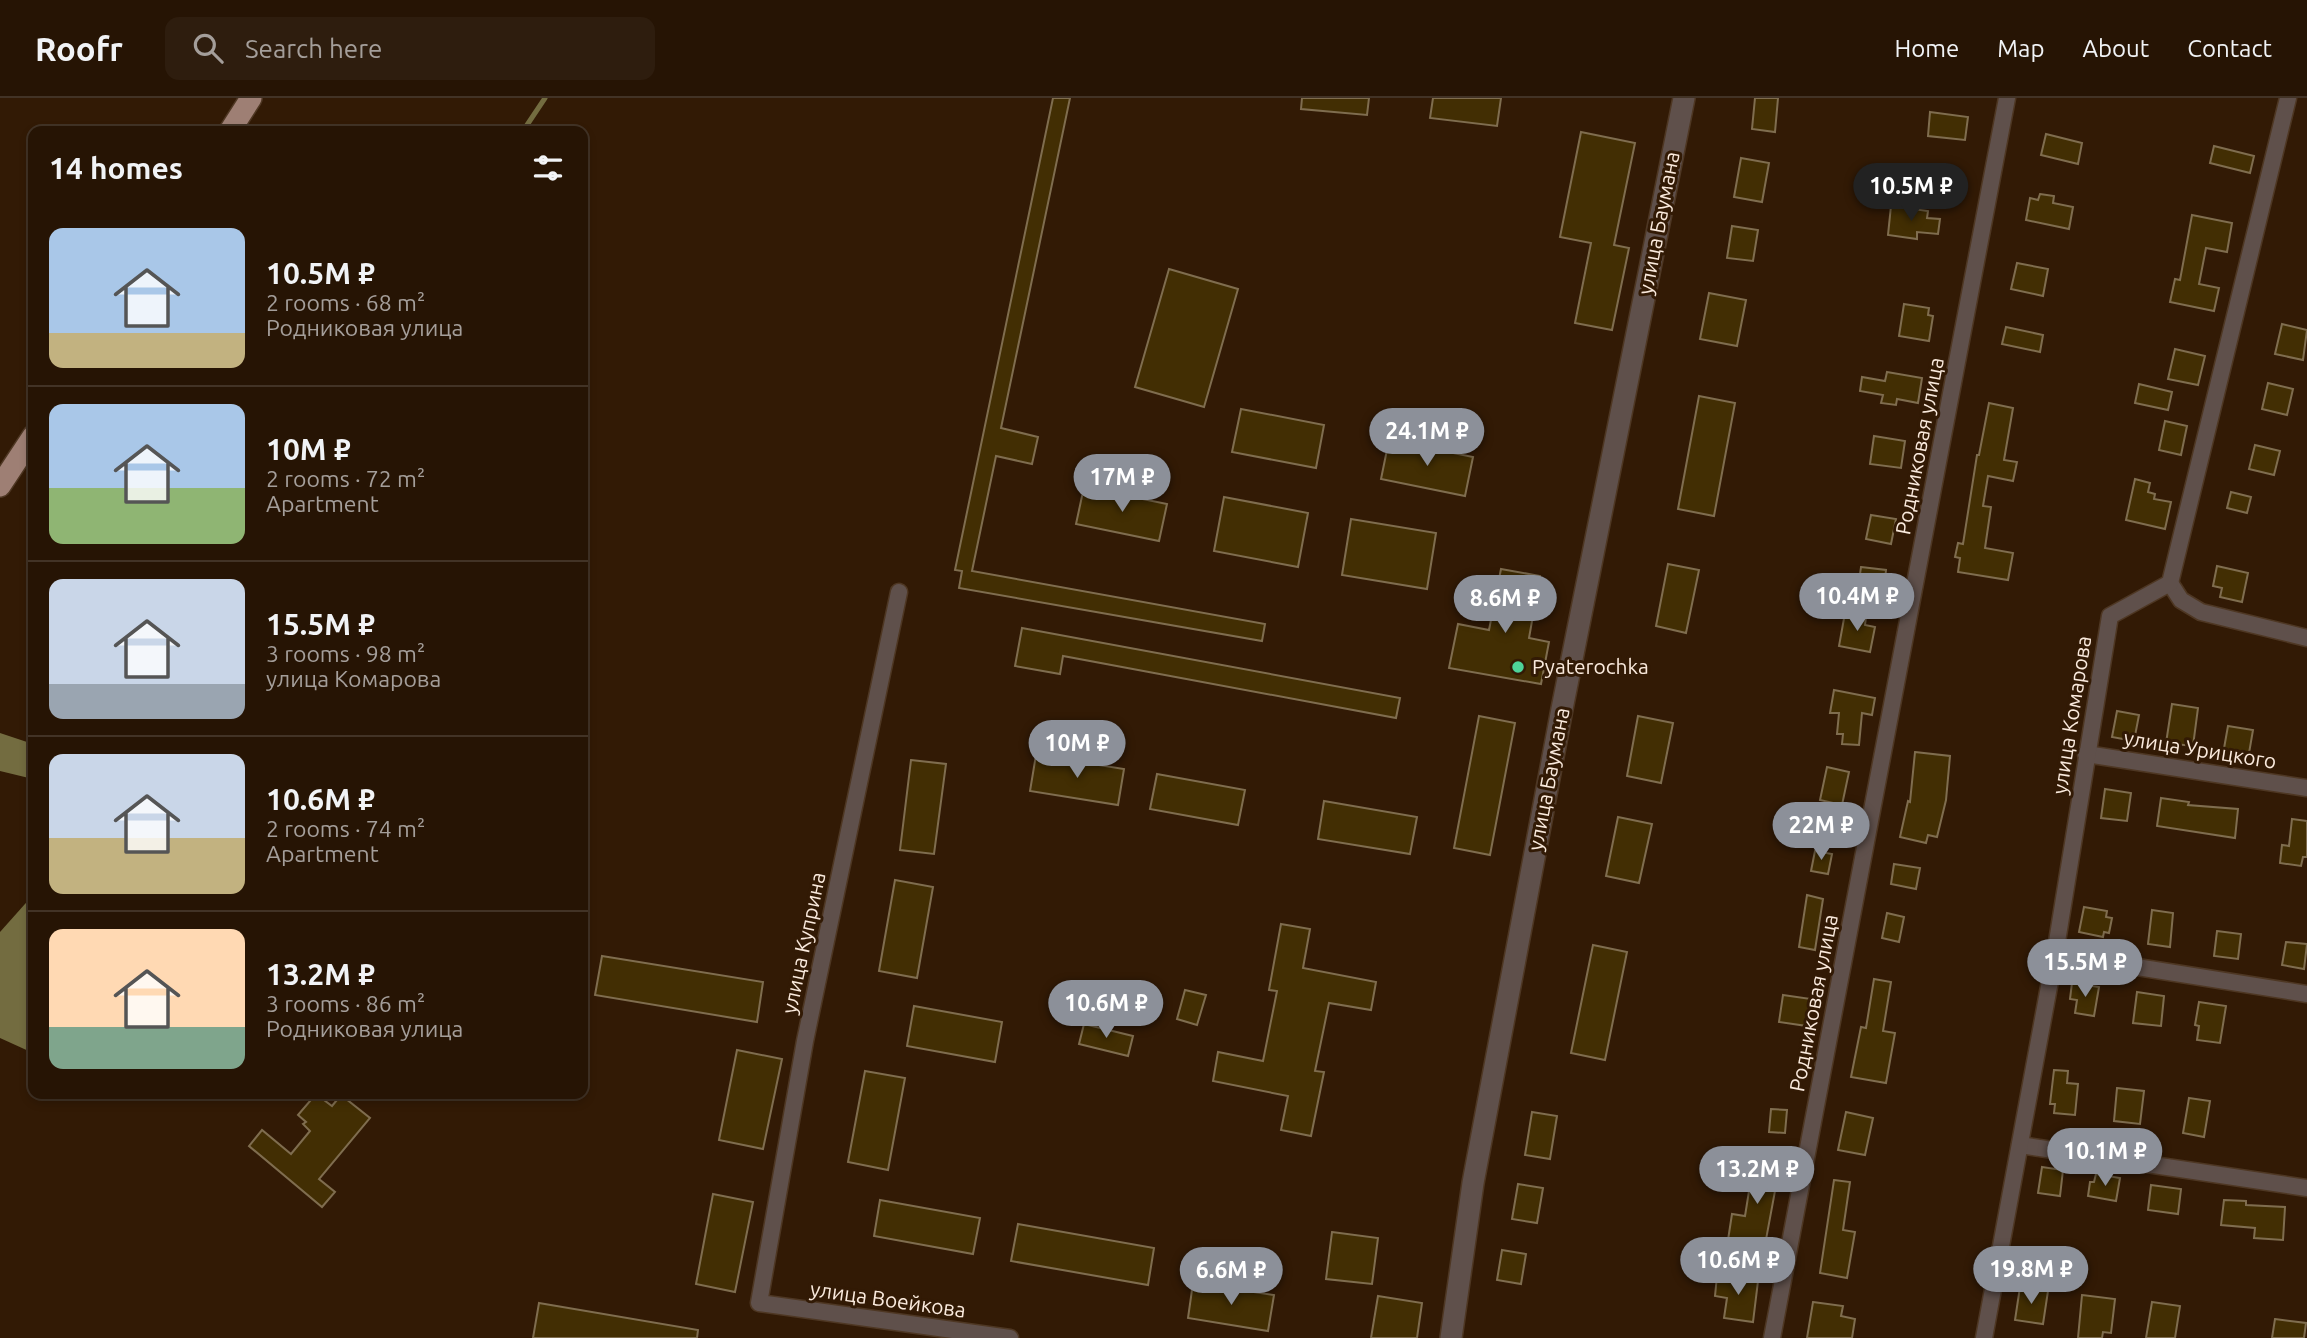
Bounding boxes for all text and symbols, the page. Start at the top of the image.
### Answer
search box [165,17,655,80]
icon: search [189,29,227,67]
text: Roofr [35,30,123,67]
text: Search here [245,34,382,63]
text: Home [1894,35,1959,62]
text: Map [1997,35,2044,62]
text: About [2082,35,2149,62]
text: Contact [2187,35,2272,62]
icon: filters [529,149,567,187]
street label: улица Баумана [1632,149,1684,296]
text: 14 homes [49,151,183,185]
pin: 10.5M ₽ [1846,164,1976,223]
text: 10.5M ₽ [1869,173,1953,198]
icon: home [105,256,189,340]
text: 10.5M ₽ [266,256,375,290]
text: 2 rooms · 68 m² [266,290,425,315]
text: Родниковая улица [266,315,463,340]
street label: Родниковая улица [1890,355,1948,537]
pin: 24.1M ₽ [1362,408,1492,468]
text: 24.1M ₽ [1385,418,1469,443]
icon: home [105,432,189,516]
text: 10M ₽ [266,432,351,466]
pin: 17M ₽ [1073,454,1171,514]
text: 17M ₽ [1090,464,1154,489]
text: 2 rooms · 72 m² [266,466,425,491]
text: Apartment [266,491,379,516]
pin: 10.4M ₽ [1792,574,1922,633]
pin: 8.6M ₽ [1448,575,1562,635]
text: 10.4M ₽ [1815,583,1899,608]
text: 8.6M ₽ [1470,585,1540,610]
icon: home [105,607,189,691]
text: 15.5M ₽ [266,607,375,641]
street label: улица Комарова [2047,634,2095,796]
text: 3 rooms · 98 m² [266,641,425,666]
place label: Pyaterochka [1532,654,1649,678]
marker: Pyaterochka [1510,659,1526,675]
text: улица Комарова [266,666,441,691]
street label: улица Баумана [1522,705,1574,852]
pin: 10M ₽ [1028,720,1126,780]
street label: улица Урицкого [2122,725,2278,773]
text: 10M ₽ [1045,730,1109,755]
icon: home [105,782,189,866]
text: 10.6M ₽ [266,782,375,816]
pin: 22M ₽ [1772,802,1870,862]
text: 22M ₽ [1789,812,1853,837]
text: 2 rooms · 74 m² [266,816,425,841]
text: Apartment [266,841,379,866]
street label: улица Куприна [776,870,830,1016]
street label: Родниковая улица [1784,912,1842,1094]
pin: 15.5M ₽ [2020,940,2150,999]
text: 15.5M ₽ [2043,949,2127,974]
icon: home [105,957,189,1041]
text: 13.2M ₽ [266,957,375,991]
pin: 10.6M ₽ [1041,981,1171,1040]
text: 10.6M ₽ [1064,990,1148,1015]
text: 3 rooms · 86 m² [266,991,425,1016]
text: Родниковая улица [266,1016,463,1041]
pin: 10.1M ₽ [2040,1128,2170,1188]
text: 10.1M ₽ [2063,1138,2147,1163]
pin: 13.2M ₽ [1692,1146,1822,1206]
text: 13.2M ₽ [1715,1156,1799,1181]
pin: 10.6M ₽ [1673,1238,1803,1297]
pin: 19.8M ₽ [1966,1246,2096,1306]
text: 10.6M ₽ [1696,1247,1780,1272]
pin: 6.6M ₽ [1174,1248,1288,1307]
text: 19.8M ₽ [1989,1256,2073,1281]
text: 6.6M ₽ [1196,1257,1266,1282]
street label: улица Воейкова [809,1276,968,1322]

